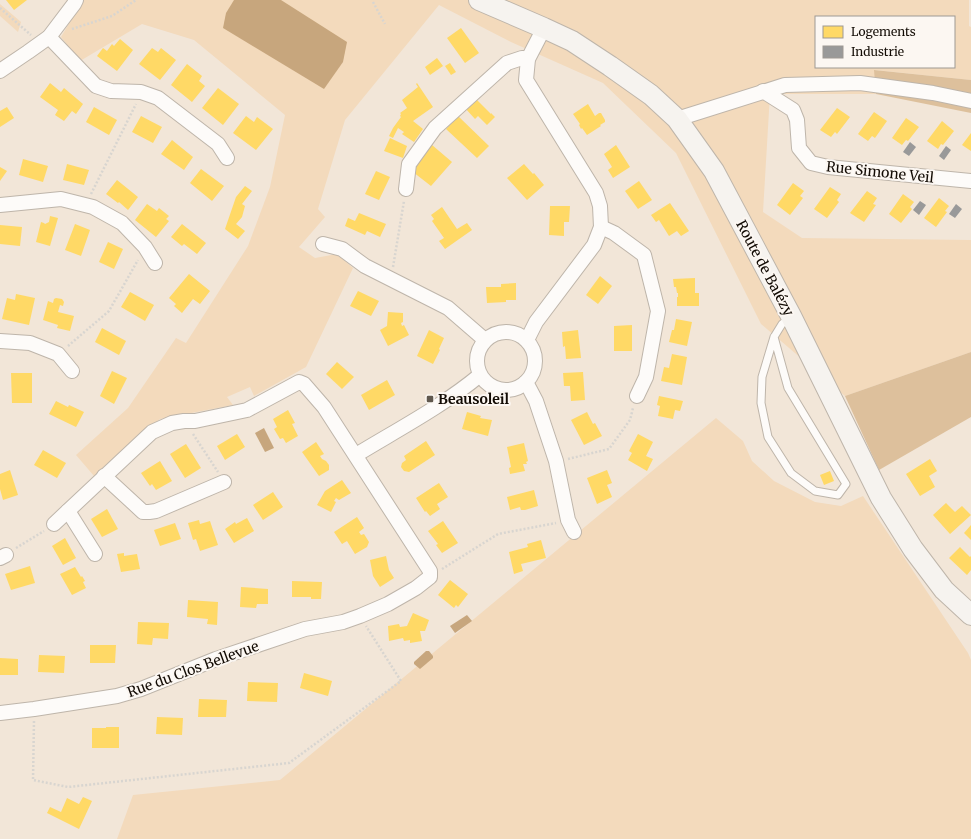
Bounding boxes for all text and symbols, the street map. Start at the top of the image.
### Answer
legend [815,16,955,68]
text: Logements [851,24,916,39]
text: Industrie [851,44,904,59]
street label: Rue Simone Veil [825,157,935,187]
street label: Route de Balézy [732,217,798,320]
place label: Beausoleil [438,390,510,408]
marker: Beausoleil [425,394,435,404]
street label: Rue du Clos Bellevue [125,637,261,701]

